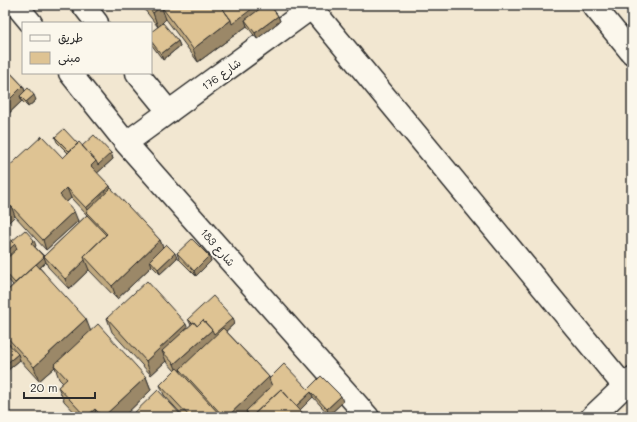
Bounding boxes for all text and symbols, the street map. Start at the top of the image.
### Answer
legend [22,22,152,74]
text: طريق [58,29,83,45]
text: مبنى [58,49,81,66]
street label: شارع 176 [198,55,245,95]
street label: شارع 183 [196,225,239,270]
scale bar [24,374,95,400]
text: 20 m [30,379,58,395]

